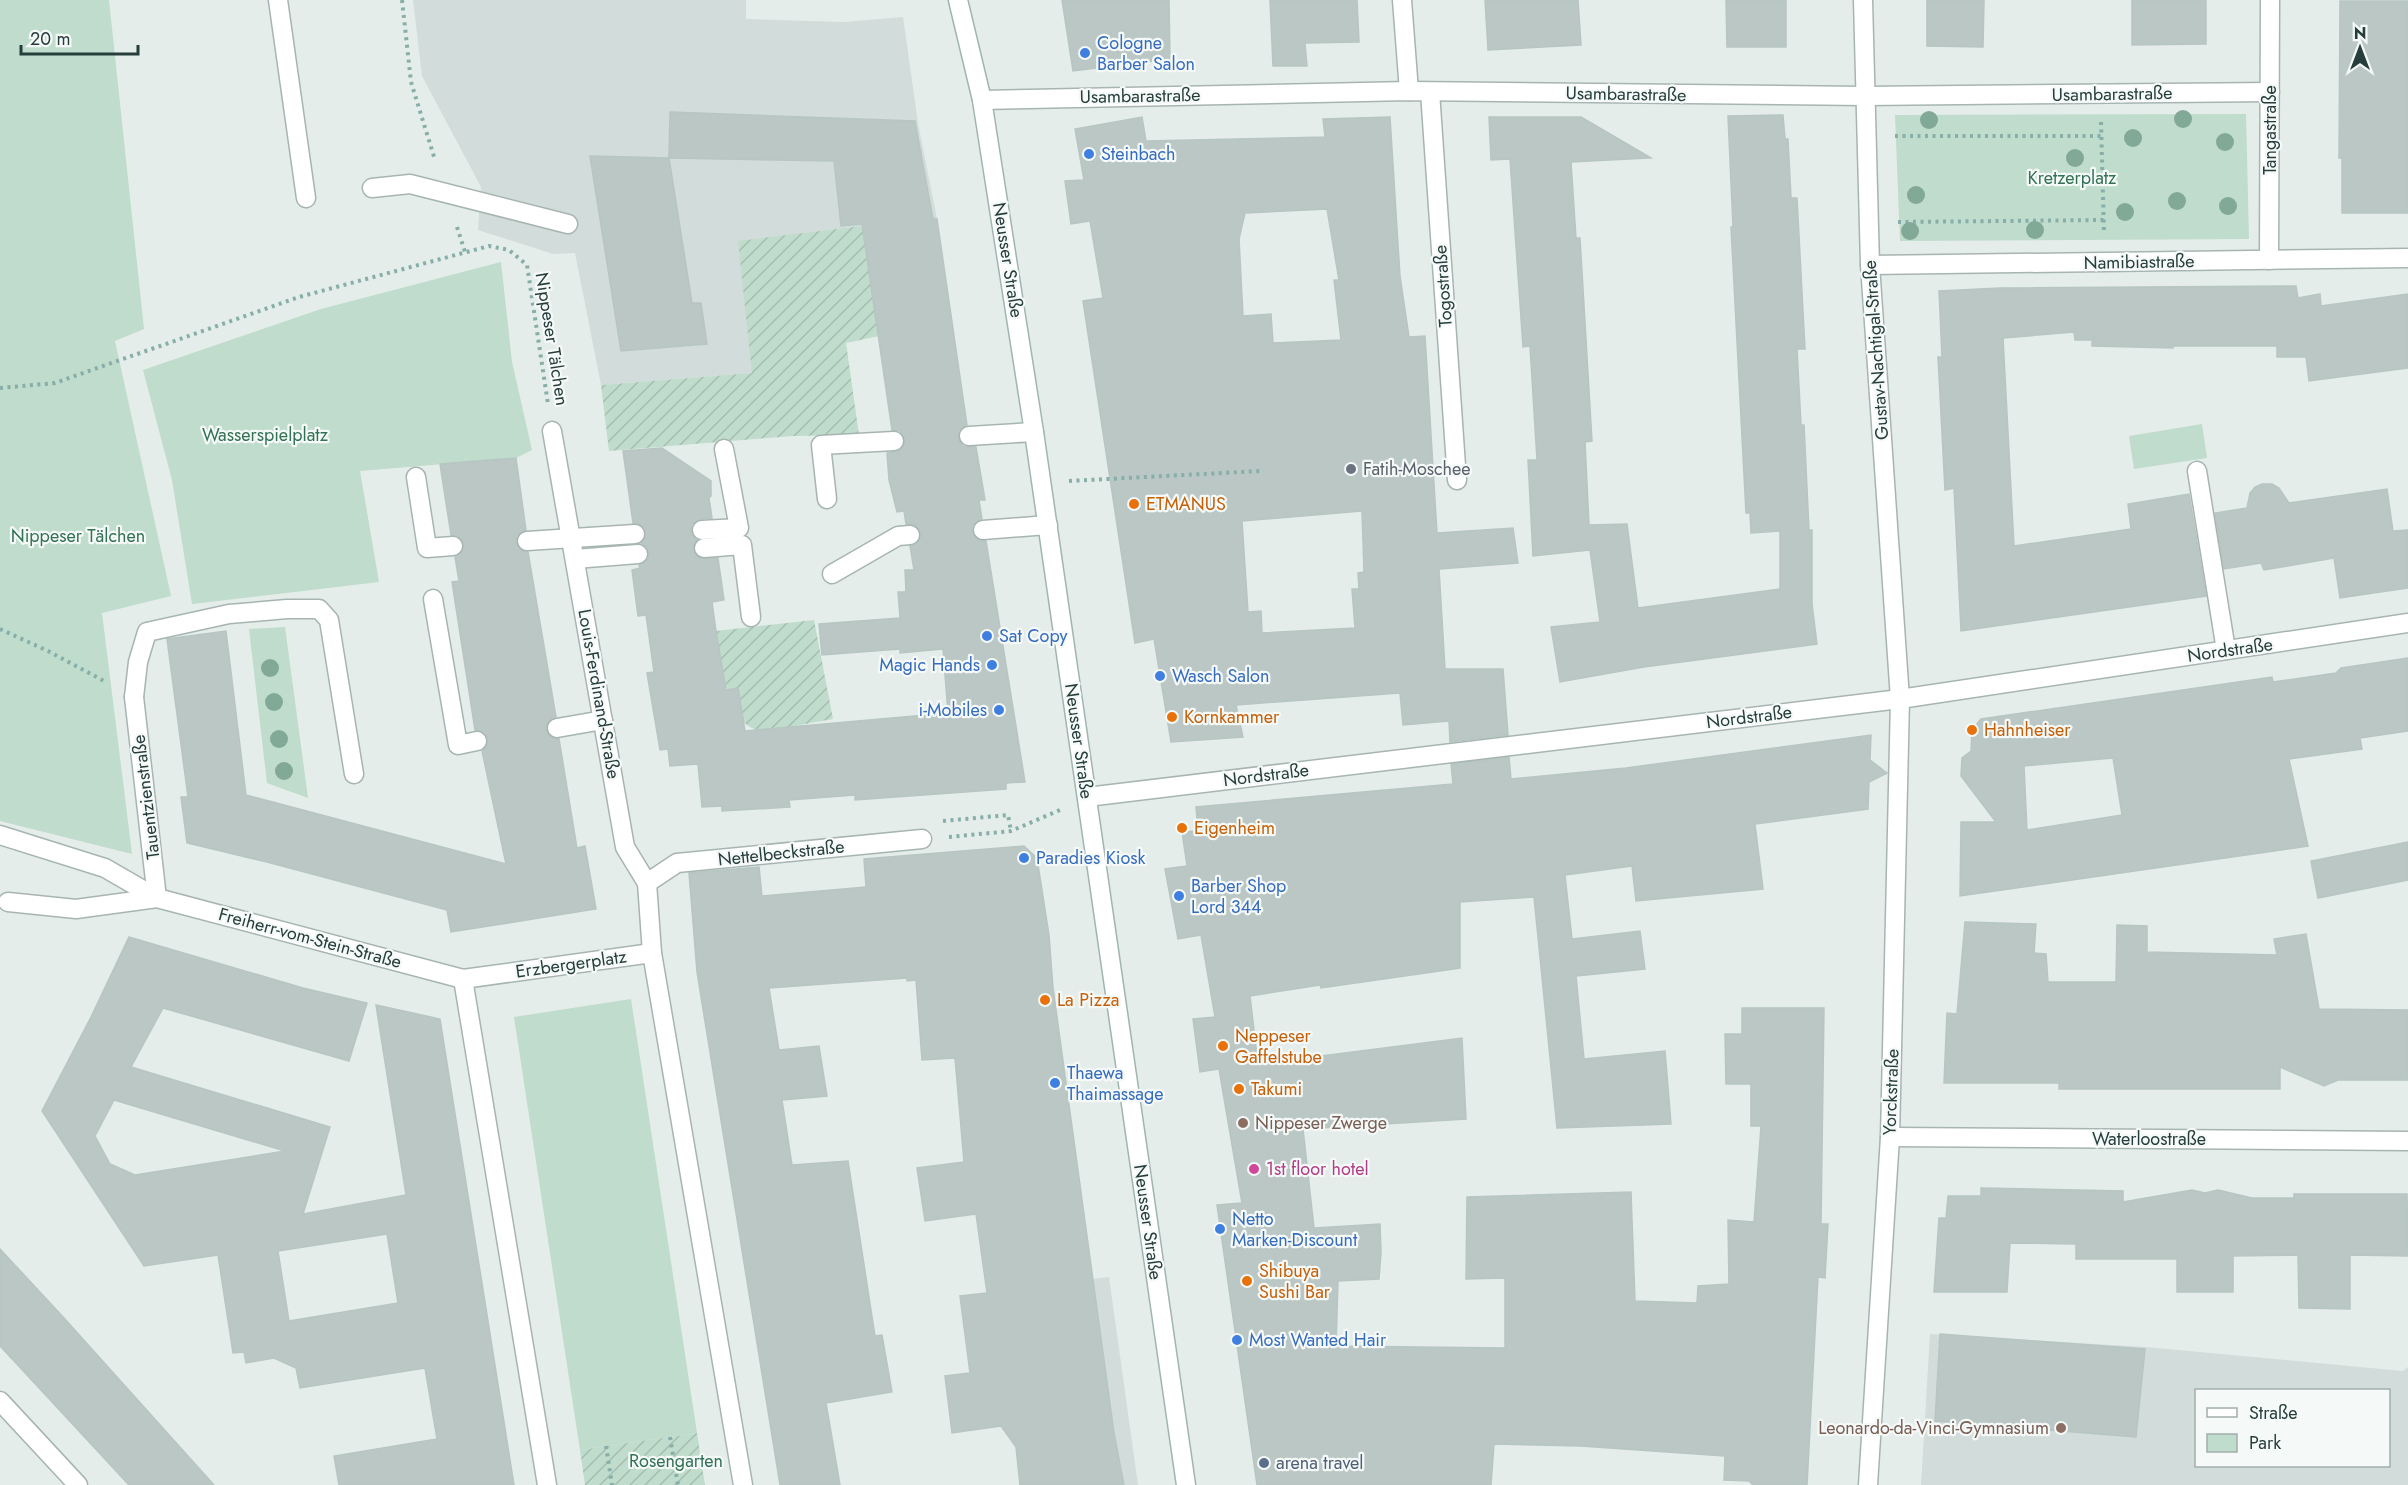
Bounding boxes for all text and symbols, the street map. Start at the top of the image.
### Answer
scale bar [21,18,138,56]
north arrow [2330,18,2390,78]
text: N [2354,22,2366,45]
text: 20 m [30,26,70,52]
place label: Cologne Barber Salon [1097,30,1195,77]
marker: Cologne Barber Salon [1078,46,1092,60]
street label: Usambarastraße [1565,80,1687,108]
street label: Usambarastraße [2051,80,2173,108]
street label: Usambarastraße [1079,82,1201,110]
street label: Tangastraße [2257,85,2283,175]
place label: Steinbach [1101,141,1176,167]
marker: Steinbach [1082,147,1096,161]
park label: Kretzerplatz [2028,165,2117,191]
street label: Neusser Straße [986,200,1030,320]
street label: Togostraße [1427,244,1459,328]
street label: Namibiastraße [2083,248,2195,276]
street label: Gustav-Nachtigal-Straße [1857,259,1895,441]
street label: Nippeser Tälchen [529,271,575,407]
park label: Wasserspielplatz [202,422,329,448]
place label: Fatih-Moschee [1363,456,1471,482]
marker: Fatih-Moschee [1344,462,1358,476]
place label: ETMANUS [1146,491,1226,517]
marker: ETMANUS [1127,497,1141,511]
park label: Nippeser Tälchen [11,523,145,549]
street label: Louis-Ferdinand-Straße [571,607,627,781]
place label: Sat Copy [999,623,1067,649]
marker: Sat Copy [980,629,994,643]
street label: Nordstraße [2186,631,2274,669]
place label: Magic Hands [879,652,980,678]
marker: Magic Hands [985,658,999,672]
place label: Wasch Salon [1172,663,1269,689]
marker: Wasch Salon [1153,669,1167,683]
street label: Neusser Straße [1058,682,1100,800]
place label: i-Mobiles [919,697,987,723]
street label: Nordstraße [1705,699,1793,735]
marker: i-Mobiles [992,703,1006,717]
place label: Kornkammer [1184,704,1280,730]
marker: Kornkammer [1165,710,1179,724]
place label: Hahnheiser [1984,717,2071,743]
marker: Hahnheiser [1965,723,1979,737]
street label: Tauentzienstraße [125,733,167,861]
street label: Nordstraße [1222,757,1310,793]
place label: Eigenheim [1194,815,1275,841]
marker: Eigenheim [1175,821,1189,835]
street label: Nettelbeckstraße [716,833,846,873]
place label: Paradies Kiosk [1036,845,1146,871]
marker: Paradies Kiosk [1017,851,1031,865]
place label: Barber Shop Lord 344 [1191,873,1286,920]
marker: Barber Shop Lord 344 [1172,889,1186,903]
street label: Freiherr-vom-Stein-Straße [216,901,404,975]
street label: Erzbergerplatz [514,943,629,985]
place label: La Pizza [1057,987,1119,1013]
marker: La Pizza [1038,993,1052,1007]
place label: Neppeser Gaffelstube [1235,1023,1322,1070]
marker: Neppeser Gaffelstube [1216,1039,1230,1053]
street label: Yorckstraße [1877,1048,1905,1136]
place label: Thaewa Thaimassage [1067,1060,1164,1107]
marker: Thaewa Thaimassage [1048,1076,1062,1090]
place label: Takumi [1251,1076,1302,1102]
marker: Takumi [1232,1082,1246,1096]
place label: Nippeser Zwerge [1255,1110,1387,1136]
marker: Nippeser Zwerge [1236,1116,1250,1130]
street label: Waterloostraße [2092,1126,2206,1152]
place label: 1st floor hotel [1266,1156,1369,1182]
marker: 1st floor hotel [1247,1162,1261,1176]
street label: Neusser Straße [1127,1163,1169,1281]
place label: Netto Marken-Discount [1232,1206,1358,1253]
marker: Netto Marken-Discount [1213,1222,1227,1236]
place label: Shibuya Sushi Bar [1259,1258,1331,1305]
marker: Shibuya Sushi Bar [1240,1274,1254,1288]
place label: Most Wanted Hair [1249,1327,1387,1353]
marker: Most Wanted Hair [1230,1333,1244,1347]
legend [2195,1389,2390,1467]
text: Straße [2249,1400,2297,1426]
place label: Leonardo-da-Vinci-Gymnasium [1818,1415,2049,1441]
marker: Leonardo-da-Vinci-Gymnasium [2054,1421,2068,1435]
text: Park [2249,1430,2281,1456]
park label: Rosengarten [629,1448,723,1474]
place label: arena travel [1276,1450,1363,1476]
marker: arena travel [1257,1456,1271,1470]

